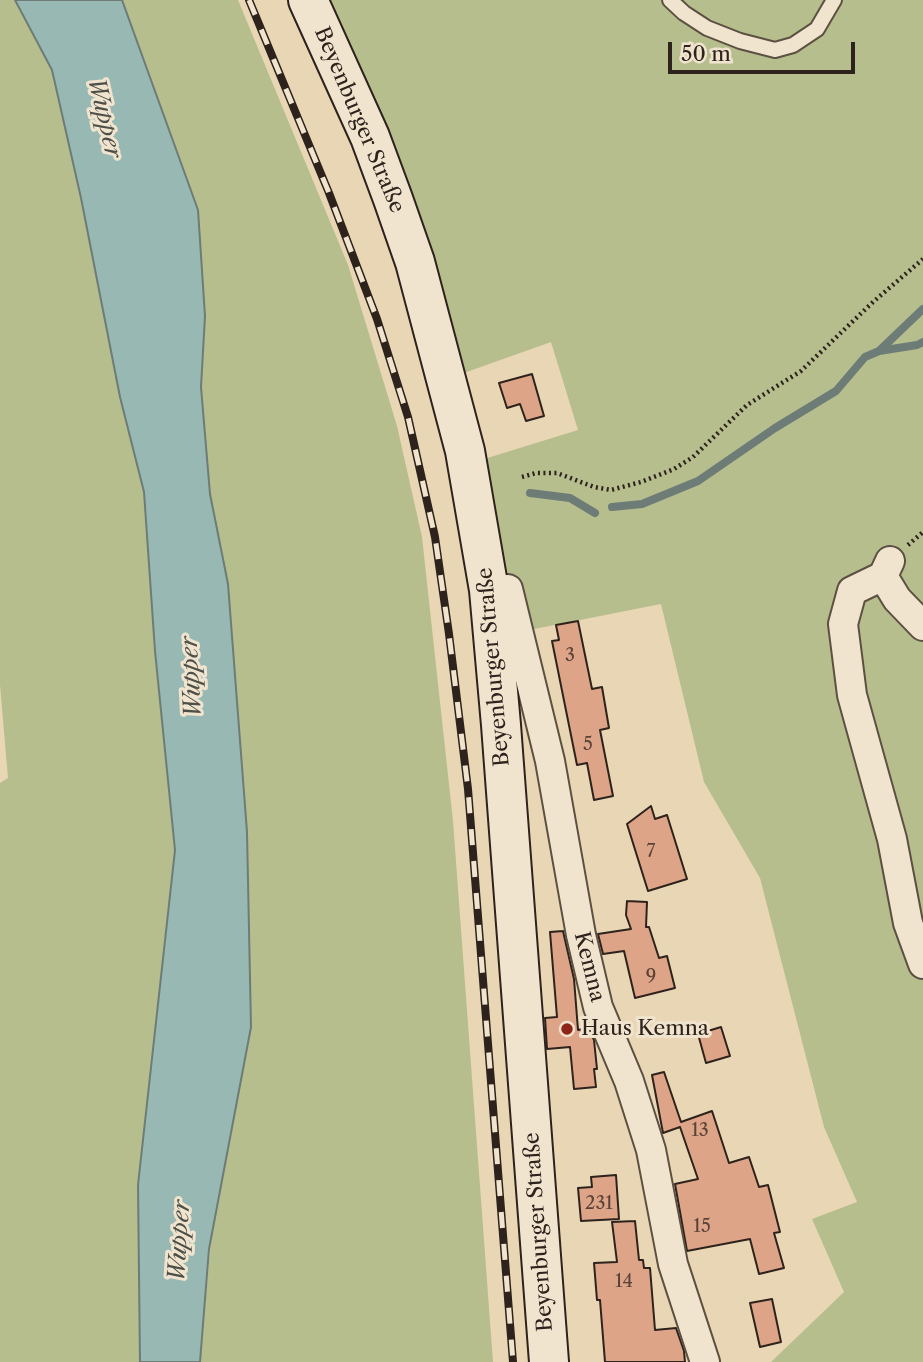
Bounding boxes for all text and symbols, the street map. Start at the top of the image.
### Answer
street label: Beyenburger Straße [308,23,410,217]
scale bar [671,28,858,72]
text: 50 m [681,41,731,66]
water label: Wupper [81,75,127,161]
street label: Beyenburger Straße [473,566,515,768]
water label: Wupper [176,635,208,719]
house number: 3 [565,645,575,667]
house number: 5 [583,734,593,756]
house number: 7 [647,841,655,863]
street label: Kemna [568,929,610,1005]
house number: 9 [646,966,656,988]
place label: Haus Kemna [581,1016,709,1042]
marker: Haus Kemna [559,1021,575,1037]
house number: 13 [691,1120,709,1142]
street label: Beyenburger Straße [519,1131,559,1333]
house number: 231 [585,1193,613,1215]
water label: Wupper [163,1199,197,1283]
house number: 15 [693,1216,711,1238]
house number: 14 [615,1271,633,1293]

